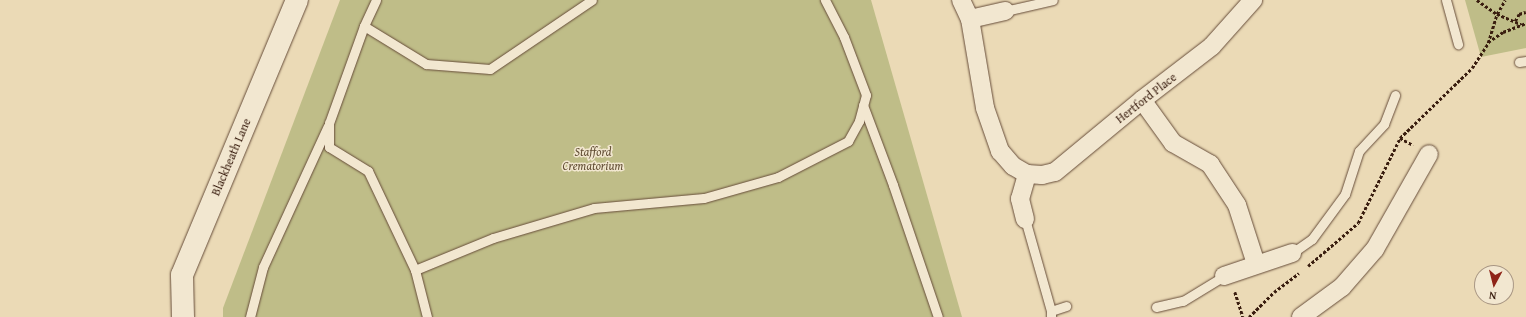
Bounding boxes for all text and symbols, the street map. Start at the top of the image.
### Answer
street label: Hertford Place [1113,70,1179,126]
street label: Blackheath Lane [208,116,254,198]
park label: Stafford Crematorium [563,145,623,173]
north arrow [1474,265,1514,305]
text: N [1488,288,1497,304]

